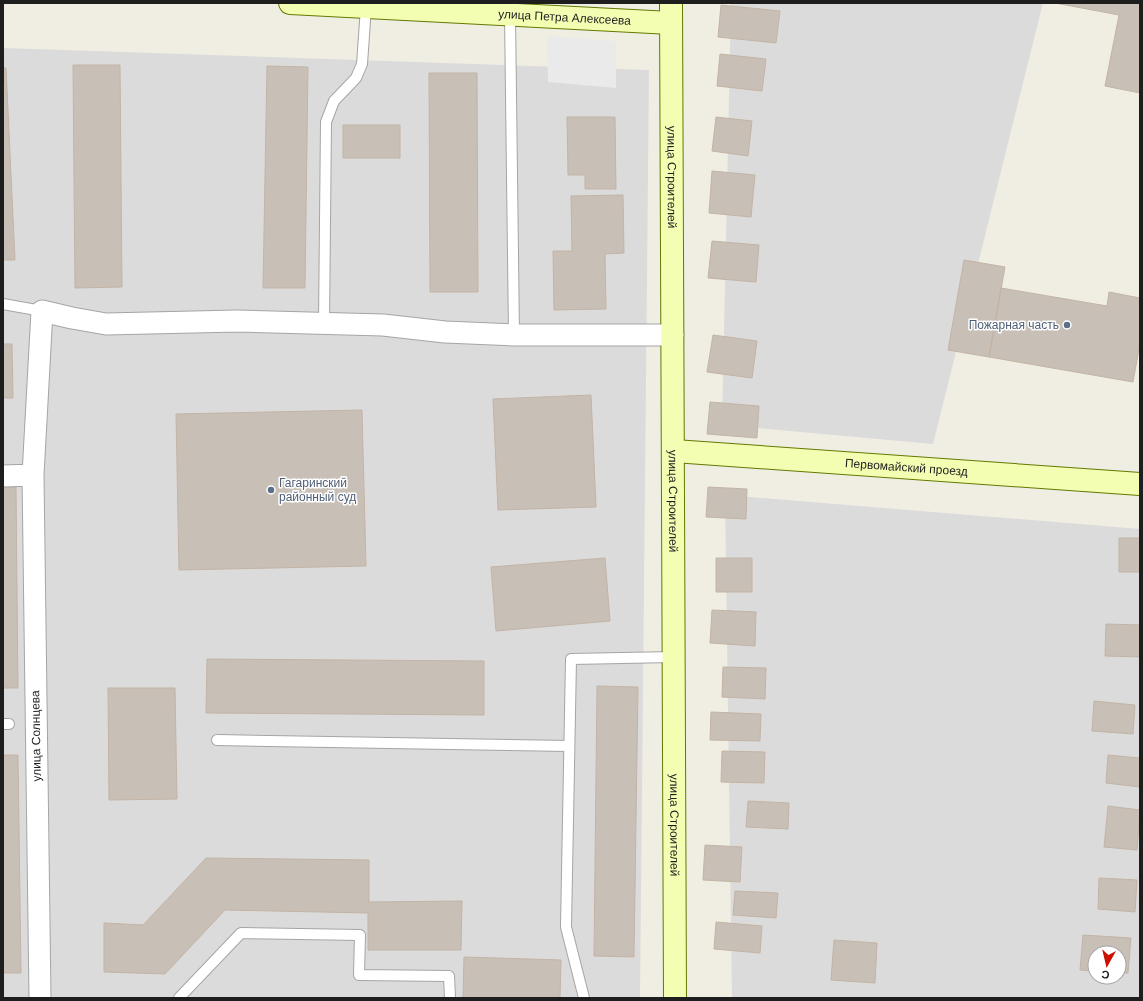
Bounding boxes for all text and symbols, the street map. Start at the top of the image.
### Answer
street label: улица Петра Алексеева [498,7,632,28]
street label: улица Строителей [664,126,679,228]
place label: Пожарная часть [969,318,1059,332]
marker: Пожарная часть [1062,320,1072,330]
street label: улица Строителей [666,450,680,552]
street label: Первомайский проезд [845,456,968,479]
place label: Гагаринский районный суд [279,476,356,504]
marker: Гагаринский районный суд [266,485,276,495]
street label: улица Солнцева [28,690,44,782]
street label: улица Строителей [667,774,682,876]
north arrow [1087,945,1127,985]
text: С [1101,968,1110,981]

